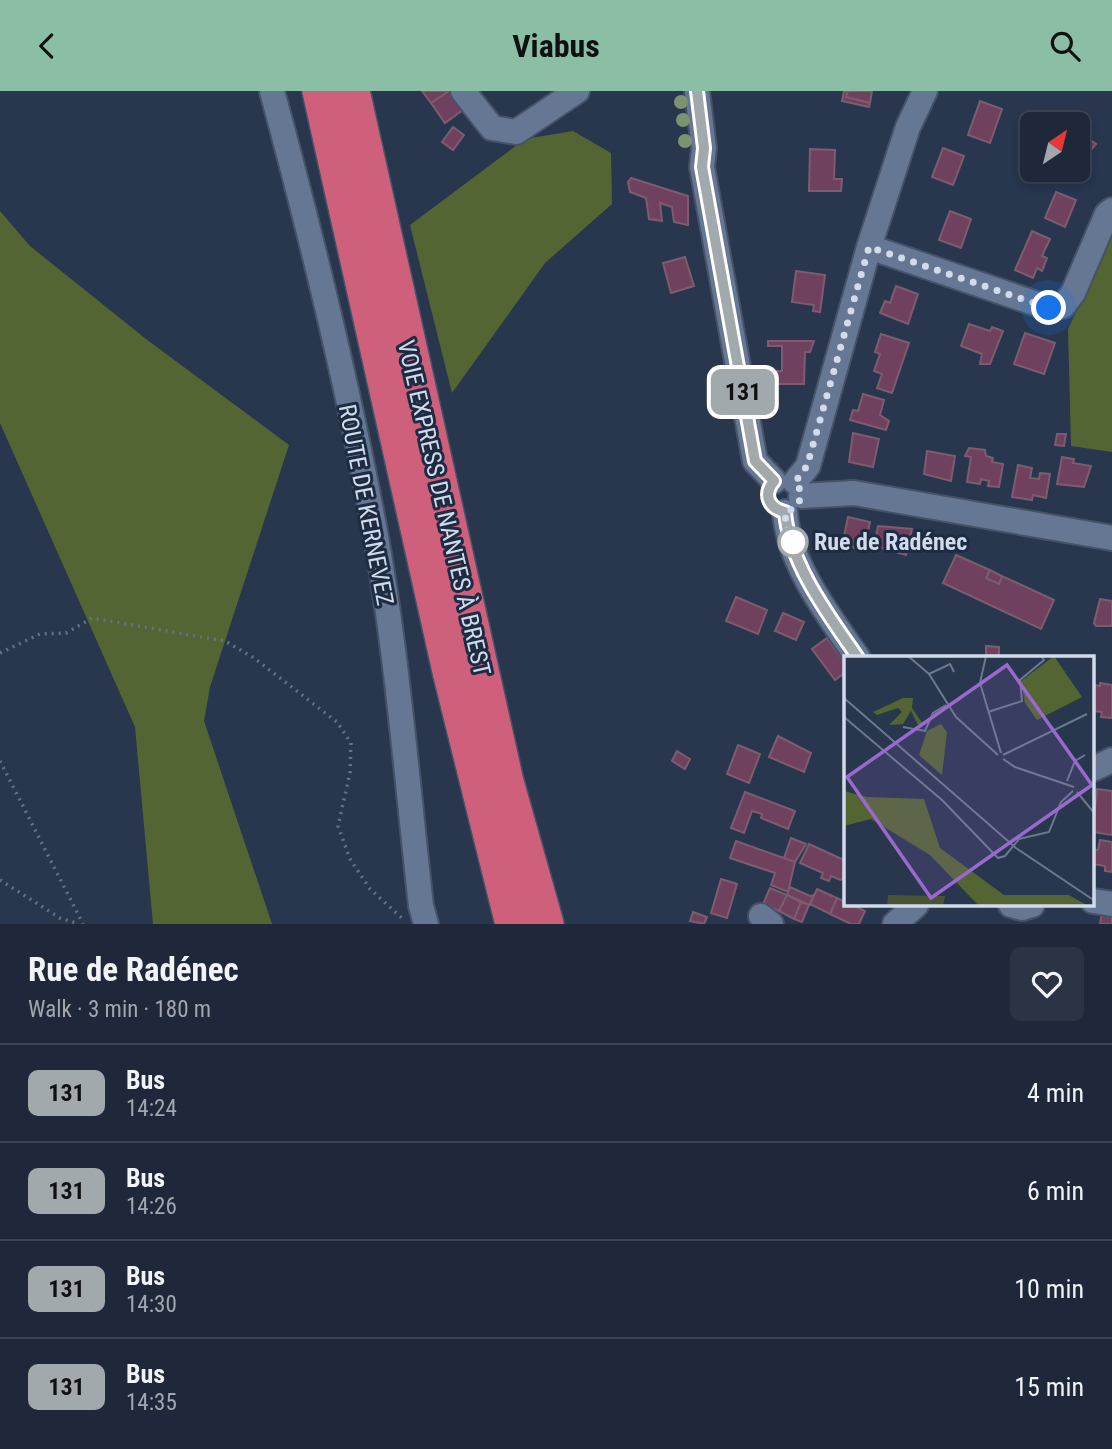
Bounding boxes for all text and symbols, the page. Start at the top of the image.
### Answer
icon: back [28,27,66,65]
text: Viabus [512,27,600,65]
icon: search [1046,27,1084,65]
north arrow [1020,112,1090,182]
map controls [1020,112,1090,182]
your location [1031,290,1066,325]
street label: VOIE EXPRESS DE NANTES À BREST [392,337,496,679]
line badge: 131 [703,369,783,415]
text: 131 [725,378,761,406]
street label: ROUTE DE KERNEVEZ [333,402,399,608]
marker: Rue de Radénec [778,527,808,557]
place label: Rue de Radénec [814,528,967,556]
inset map [844,656,1094,907]
button: heart [1010,947,1084,1021]
text: Rue de Radénec [28,950,239,989]
text: Walk · 3 min · 180 m [28,996,211,1023]
text: Bus [126,1065,165,1095]
text: 4 min [1027,1078,1084,1108]
text: 131 [48,1079,85,1107]
text: 14:24 [126,1095,177,1122]
text: Bus [126,1163,165,1193]
text: 6 min [1027,1176,1084,1206]
text: 131 [48,1177,85,1205]
text: 14:26 [126,1193,177,1220]
text: Bus [126,1261,165,1291]
text: 10 min [1014,1274,1084,1304]
text: 131 [48,1275,85,1303]
text: 14:30 [126,1291,177,1318]
text: Bus [126,1359,165,1389]
text: 15 min [1014,1372,1084,1402]
text: 131 [48,1373,85,1401]
text: 14:35 [126,1389,177,1416]

